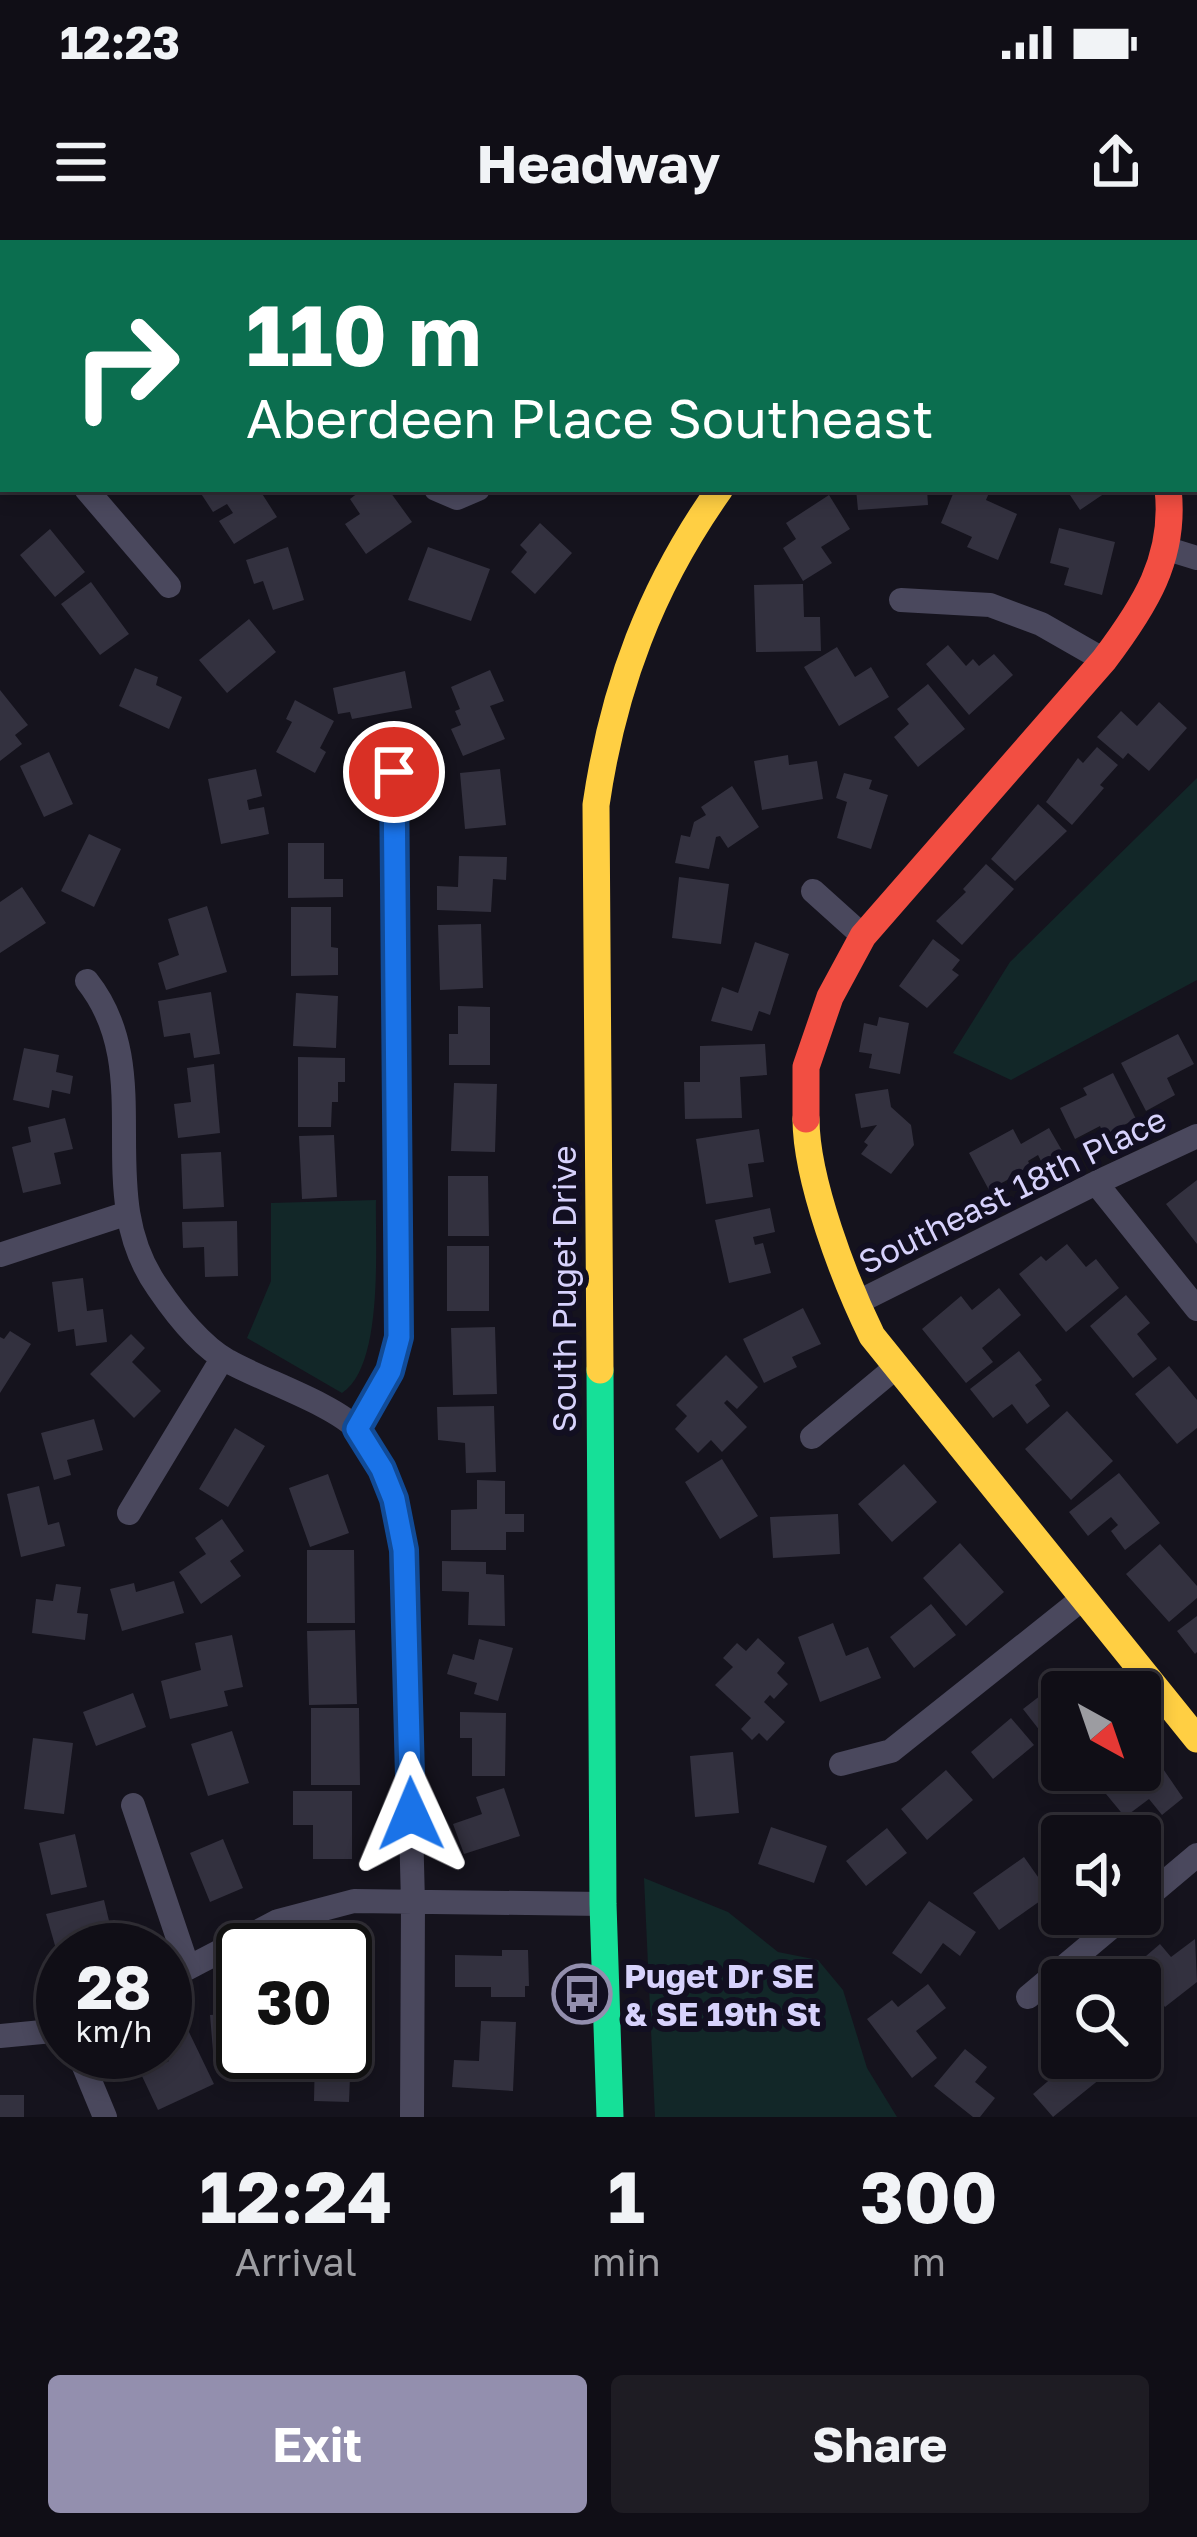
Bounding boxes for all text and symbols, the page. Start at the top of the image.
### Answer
text: 12:23 [60,15,180,69]
icon: menu [48,129,114,195]
icon: share [1083,129,1149,195]
text: Headway [477,130,720,195]
text: 110 m [246,284,482,384]
icon: right [48,288,204,444]
text: Aberdeen Place Southeast [246,385,934,450]
pin [343,721,445,823]
icon: arrive [361,739,427,805]
street label: Southeast 18th Place [852,1099,1172,1281]
street label: South Puget Drive [544,1146,583,1432]
north arrow [1041,1671,1161,1791]
map controls [1041,1671,1161,2079]
position arrow [348,1751,474,1877]
button: sound [1041,1815,1161,1935]
speed limit sign: 30 [216,1923,372,2079]
text: 28 [76,1950,151,2022]
place label: Puget Dr SE & SE 19th St [624,1956,821,2033]
button: search [1041,1959,1161,2079]
bus stop icon: Puget Dr SE & SE 19th St [551,1963,613,2025]
text: km/h [76,2013,152,2049]
text: 12:24 [199,2152,392,2239]
text: 1 [608,2152,645,2239]
text: 300 [860,2152,998,2239]
text: Arrival [235,2238,357,2285]
text: min [592,2238,661,2285]
text: m [912,2238,946,2285]
button: Exit [48,2375,587,2513]
button: Share [611,2375,1149,2513]

